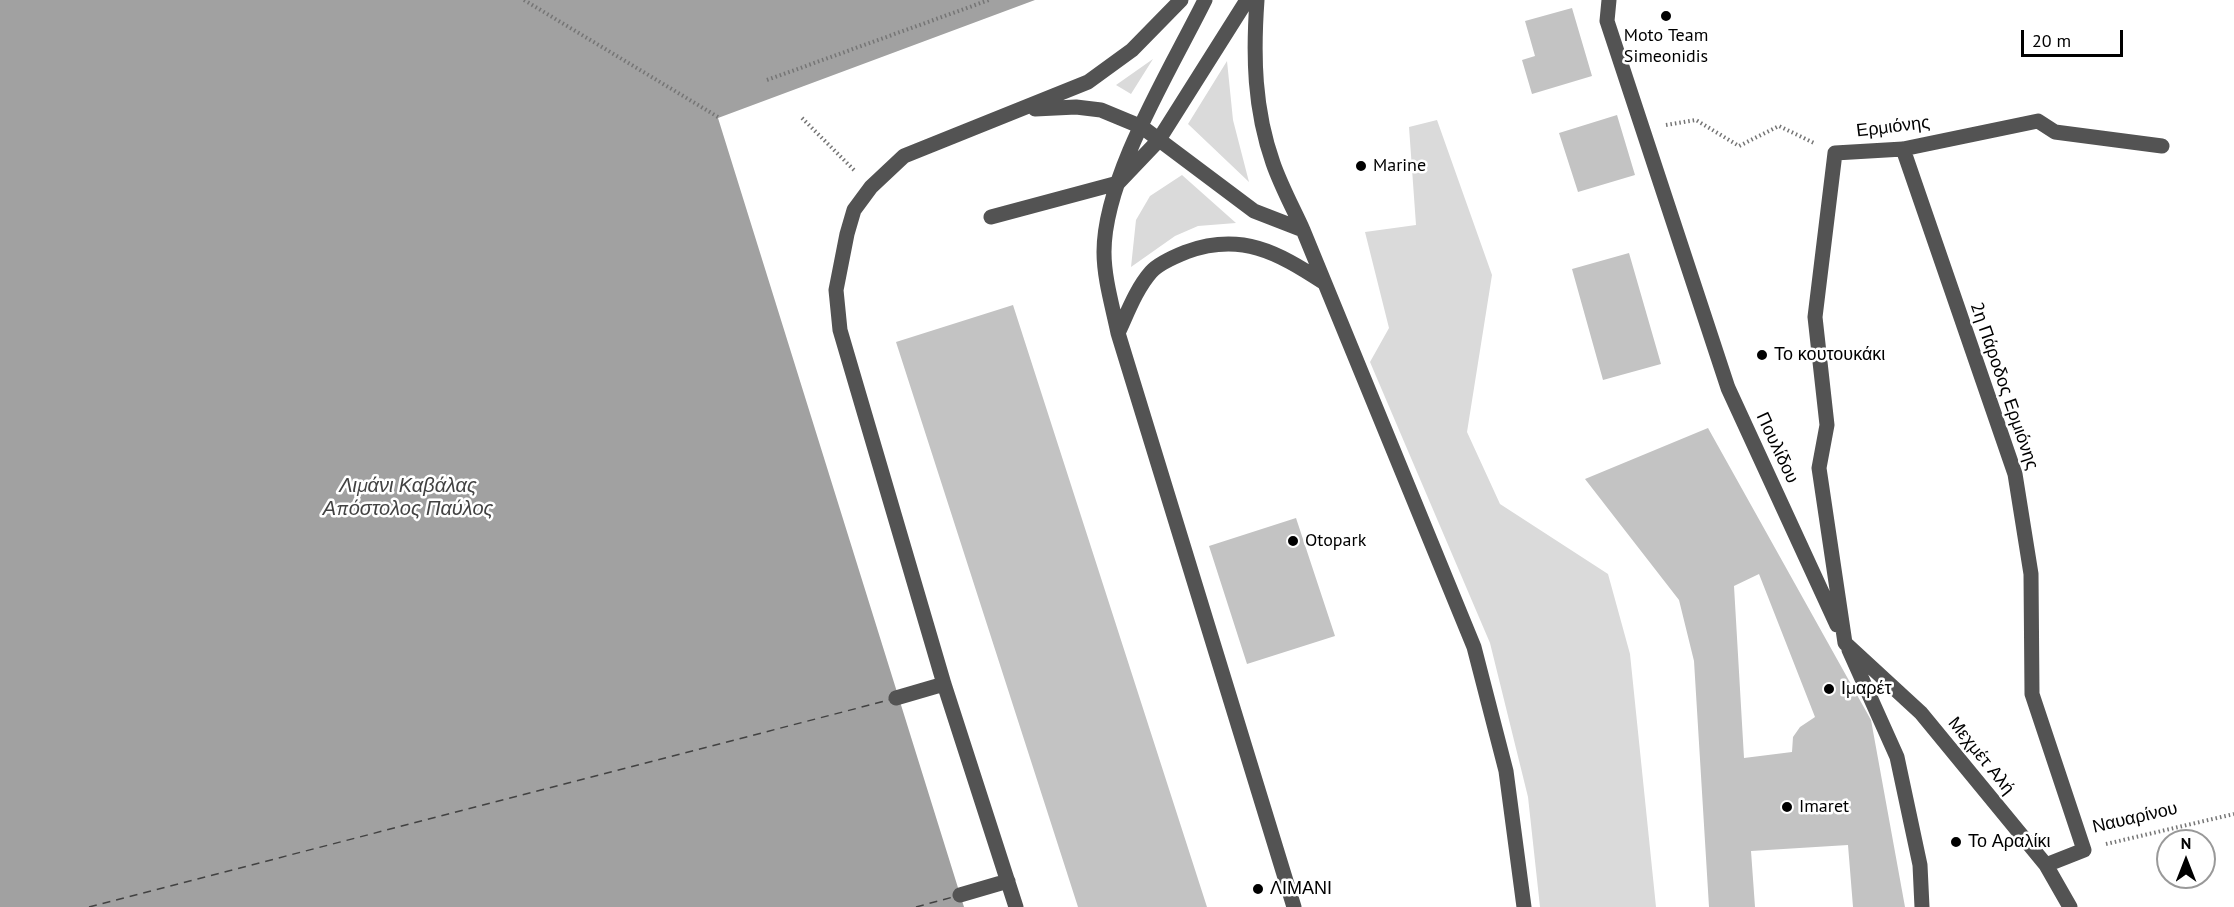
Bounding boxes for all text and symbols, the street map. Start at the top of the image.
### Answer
marker: Moto Team Simeonidis [1659,9,1673,23]
scale bar [2024,18,2126,56]
place label: Moto Team Simeonidis [1624,25,1708,68]
text: 20 m [2032,29,2071,52]
street label: Ερμιόνης [1855,112,1931,142]
place label: Marine [1373,155,1426,177]
marker: Marine [1354,159,1368,173]
street label: 2η Πάροδος Ερμιόνης [1965,299,2043,473]
place label: Το κουτουκάκι [1774,344,1885,366]
marker: Το κουτουκάκι [1755,348,1769,362]
street label: Πουλίδου [1751,409,1803,487]
water label: Λιμάνι Καβάλας Απόστολος Παύλος [323,474,493,521]
place label: Otopark [1305,530,1366,552]
marker: Otopark [1286,534,1300,548]
place label: Ιμαρέτ [1841,678,1892,700]
marker: Ιμαρέτ [1822,682,1836,696]
street label: Μεχμέτ Αλή [1943,713,2019,799]
place label: Imaret [1799,796,1849,818]
street label: Ναυαρίνου [2090,798,2180,838]
marker: Imaret [1780,800,1794,814]
north arrow [2156,829,2216,889]
place label: Το Αραλίκι [1968,831,2050,853]
text: N [2181,833,2191,853]
marker: Το Αραλίκι [1949,835,1963,849]
place label: ΛΙΜΑΝΙ [1270,878,1332,900]
marker: ΛΙΜΑΝΙ [1251,882,1265,896]

